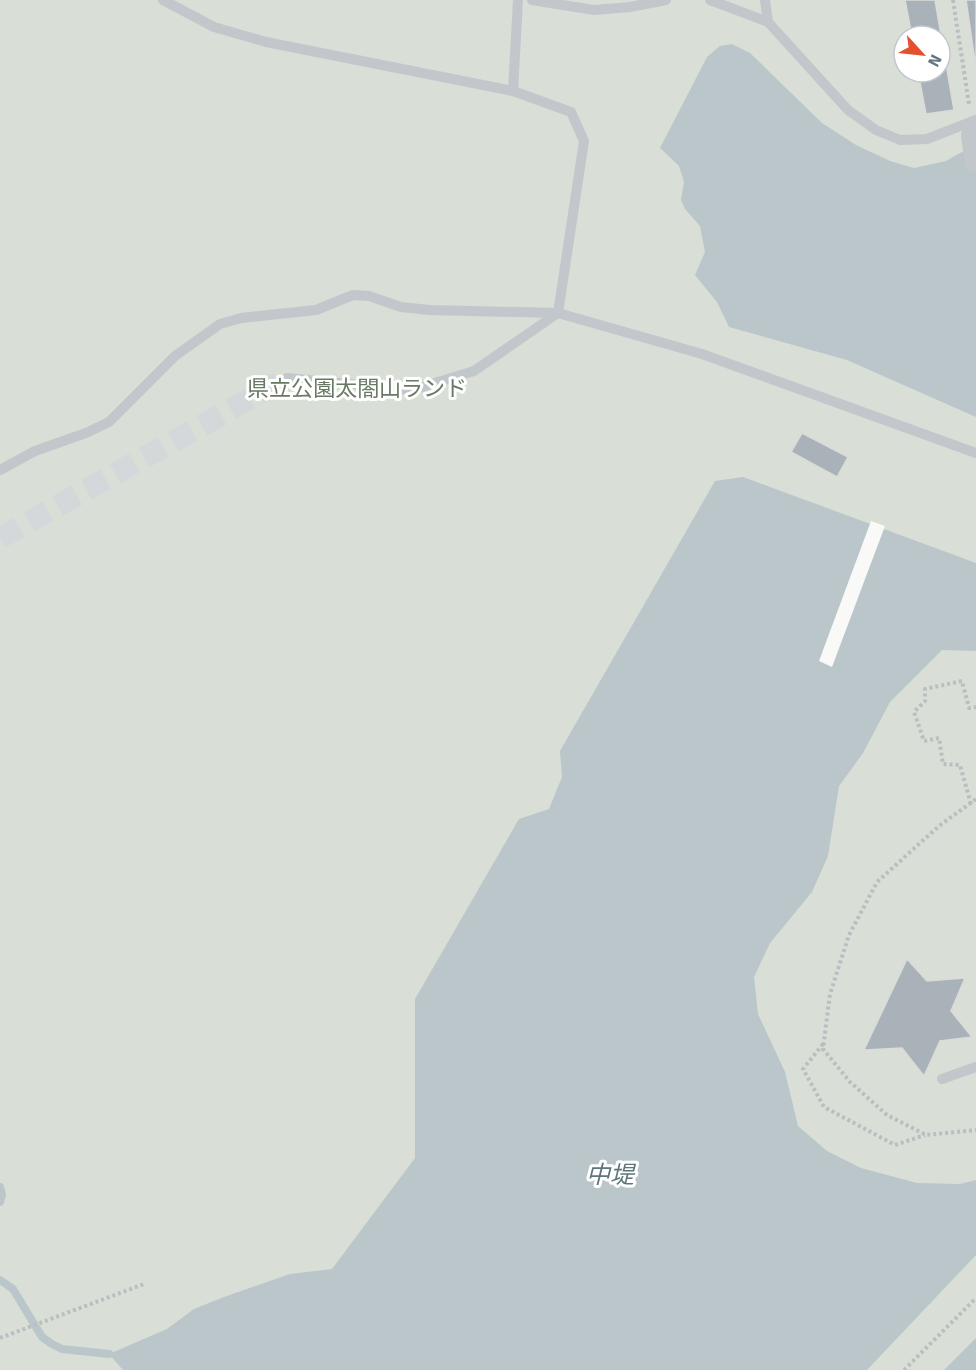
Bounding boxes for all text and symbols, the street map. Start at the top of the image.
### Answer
north arrow [892,24,952,84]
text: N [923,51,946,70]
park label: 県立公園太閤山ランド [247,375,467,402]
water label: 中堤 [586,1160,637,1190]

